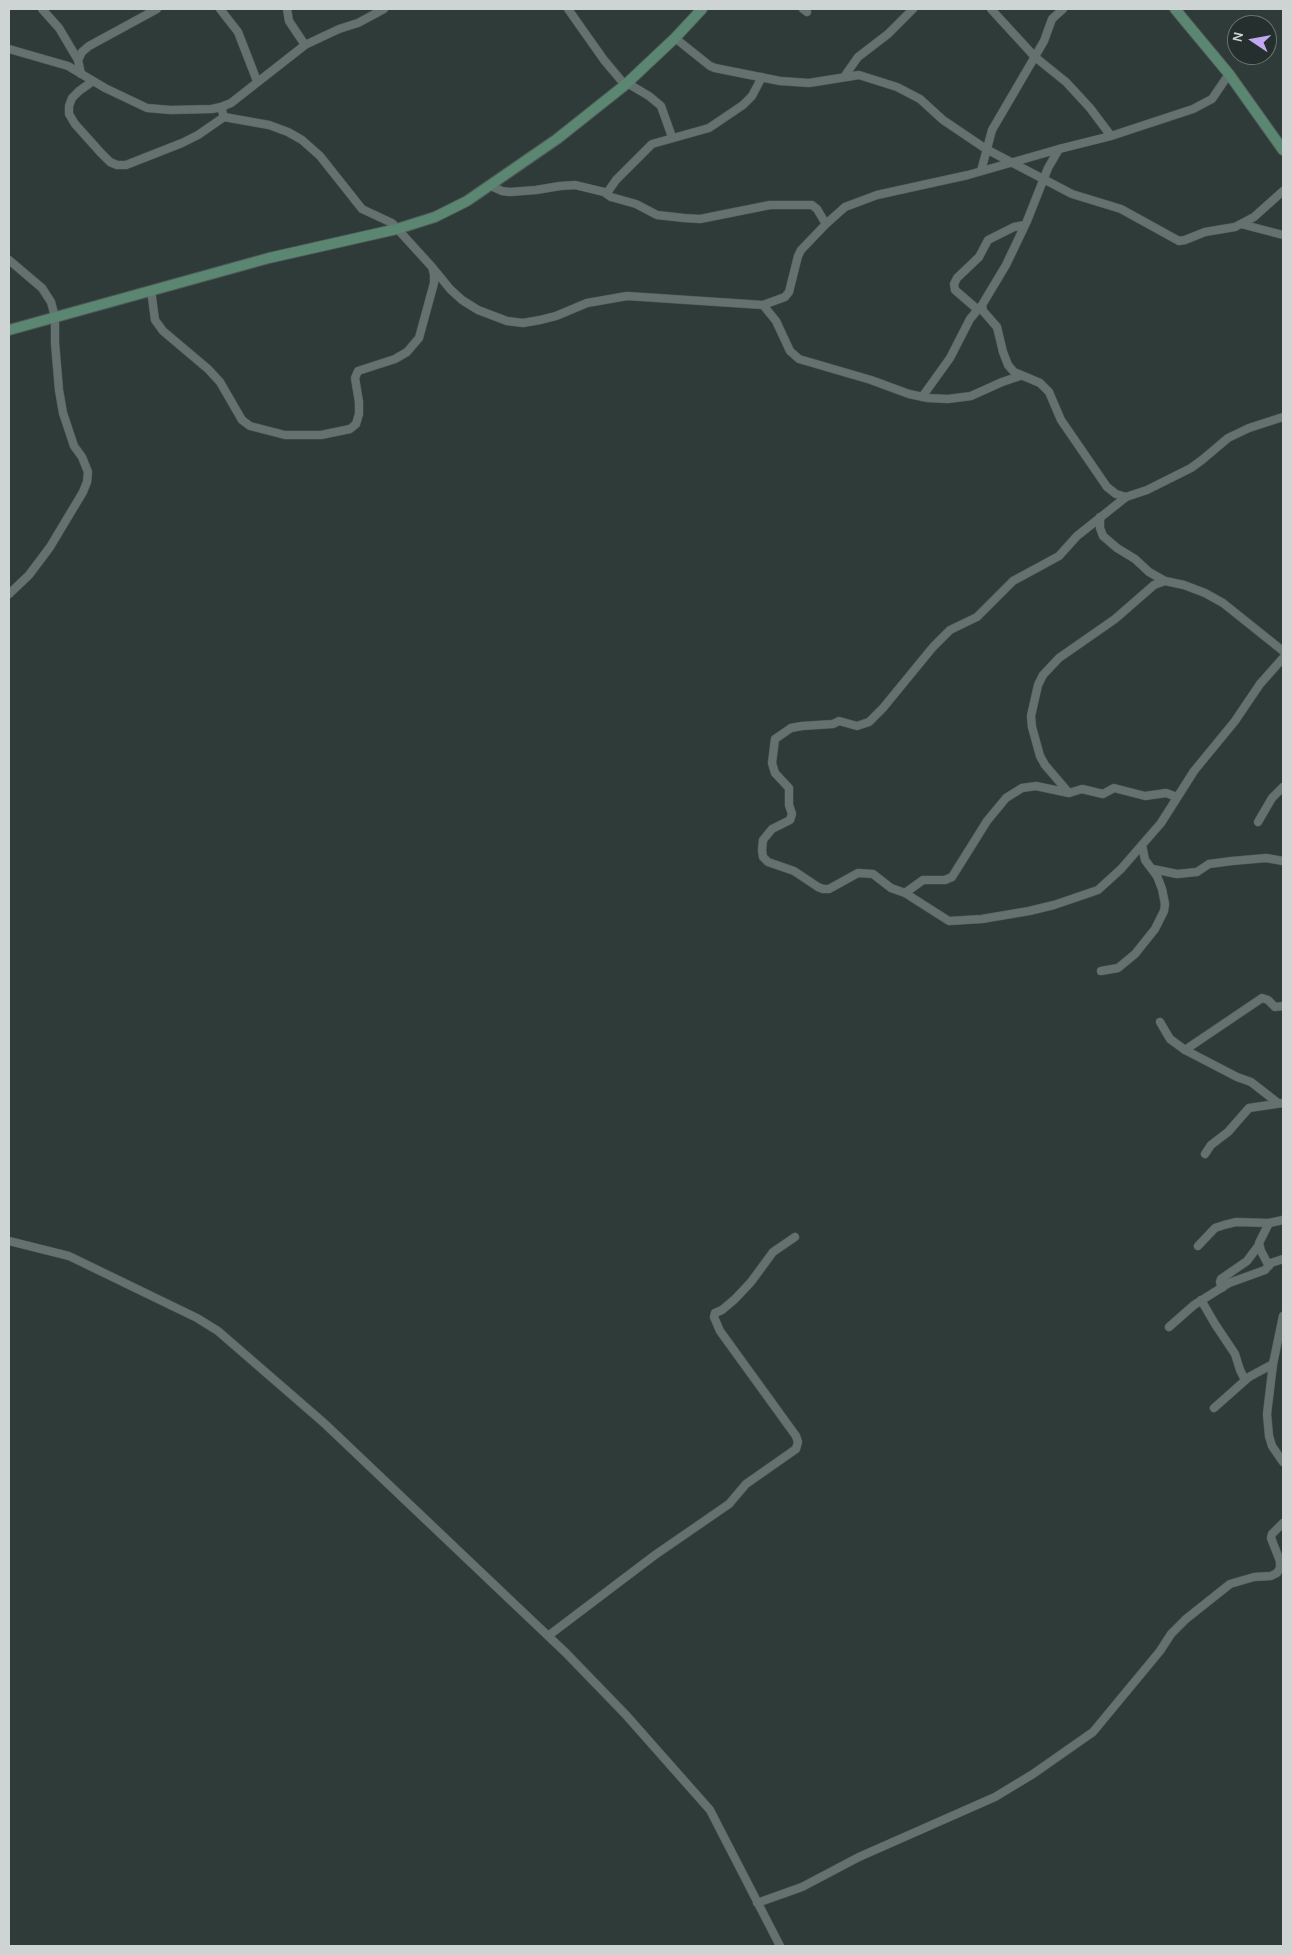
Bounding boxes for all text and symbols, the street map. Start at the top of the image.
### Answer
north arrow [1227,15,1277,65]
text: N [1228,30,1247,44]

